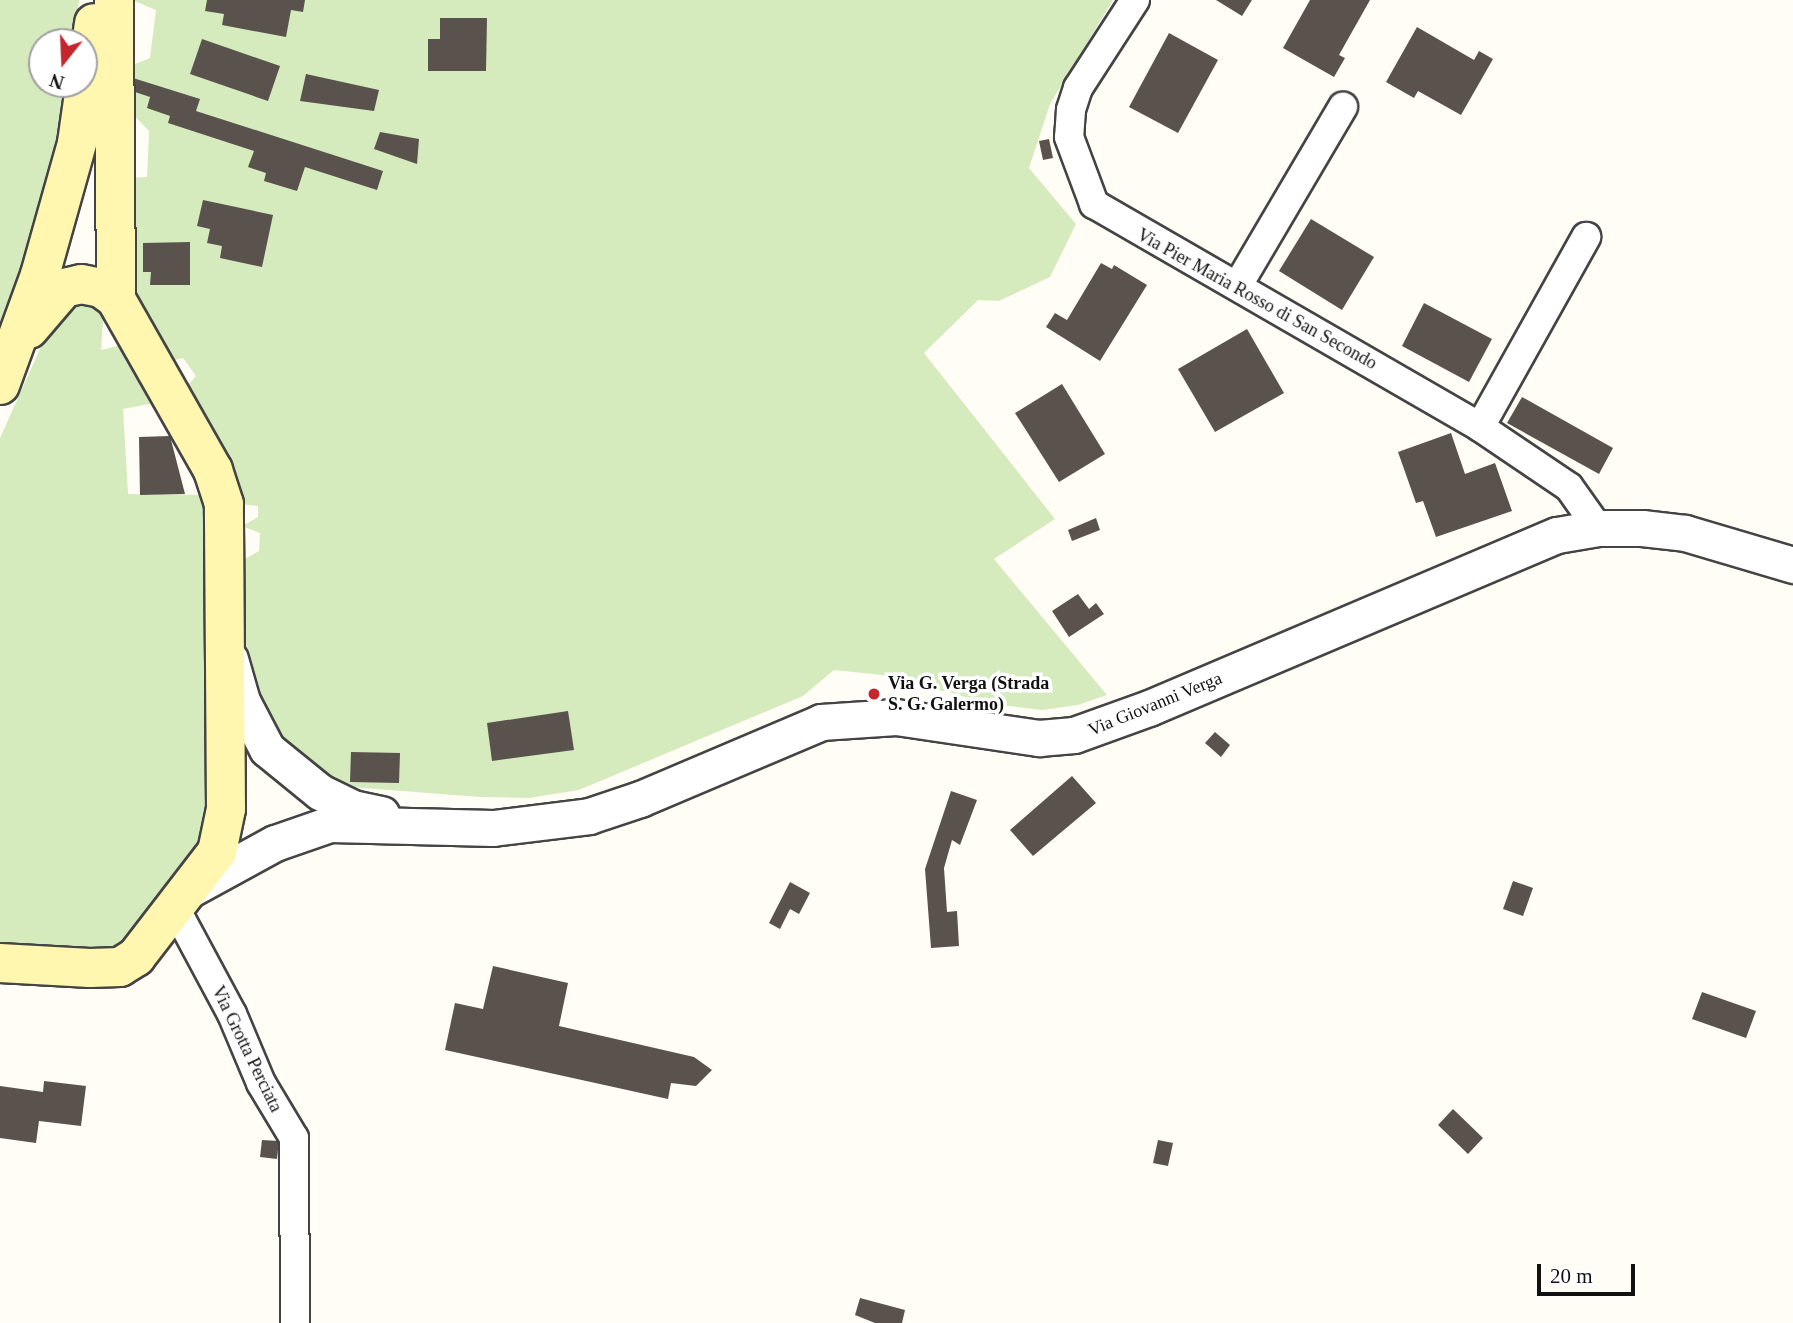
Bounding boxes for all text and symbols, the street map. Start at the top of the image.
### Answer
north arrow [28,28,98,98]
text: N [47,69,67,94]
street label: Via Pier Maria Rosso di San Secondo [1133,224,1381,374]
street label: Via Giovanni Verga [1085,667,1225,741]
place label: Via G. Verga (Strada S. G. Galermo) [888,673,1050,716]
marker: Via G. Verga (Strada S. G. Galermo) [866,686,882,702]
street label: Via Grotta Perciata [207,982,287,1116]
scale bar [1541,1250,1639,1294]
text: 20 m [1550,1264,1593,1288]

